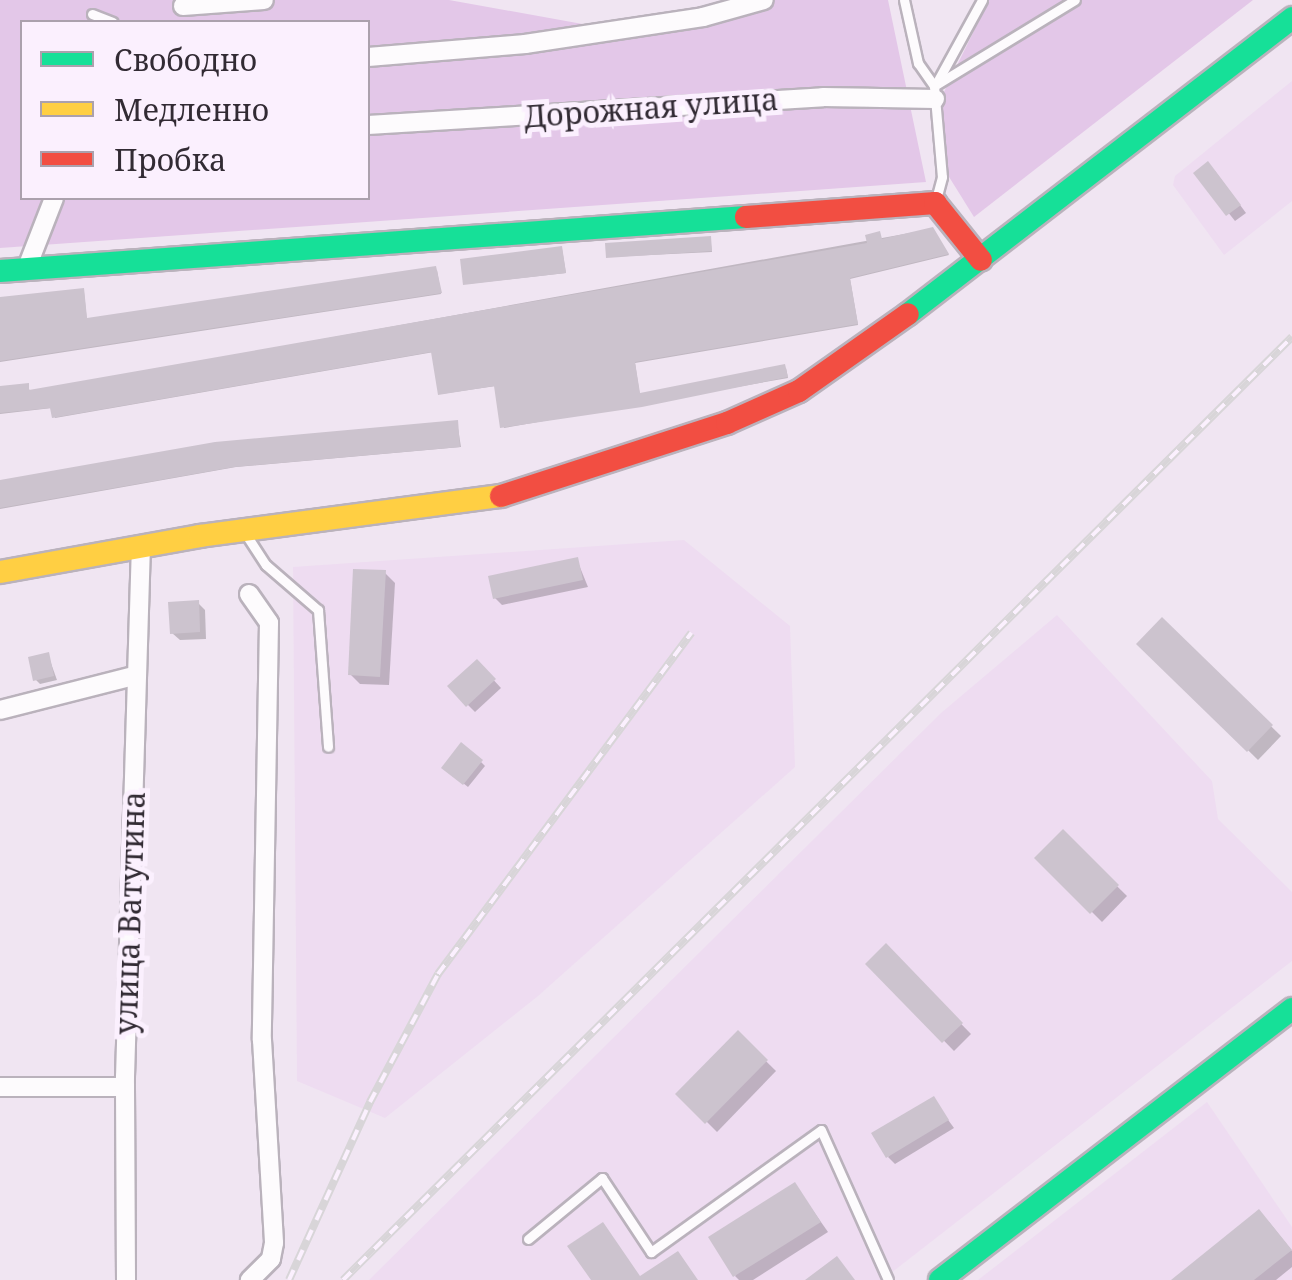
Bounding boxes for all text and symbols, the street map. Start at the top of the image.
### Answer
legend [20,20,370,200]
text: Свободно [114,39,257,80]
street label: Дорожная улица [523,81,779,135]
text: Медленно [114,89,269,130]
text: Пробка [114,139,226,180]
street label: улица Ватутина [108,791,152,1035]

